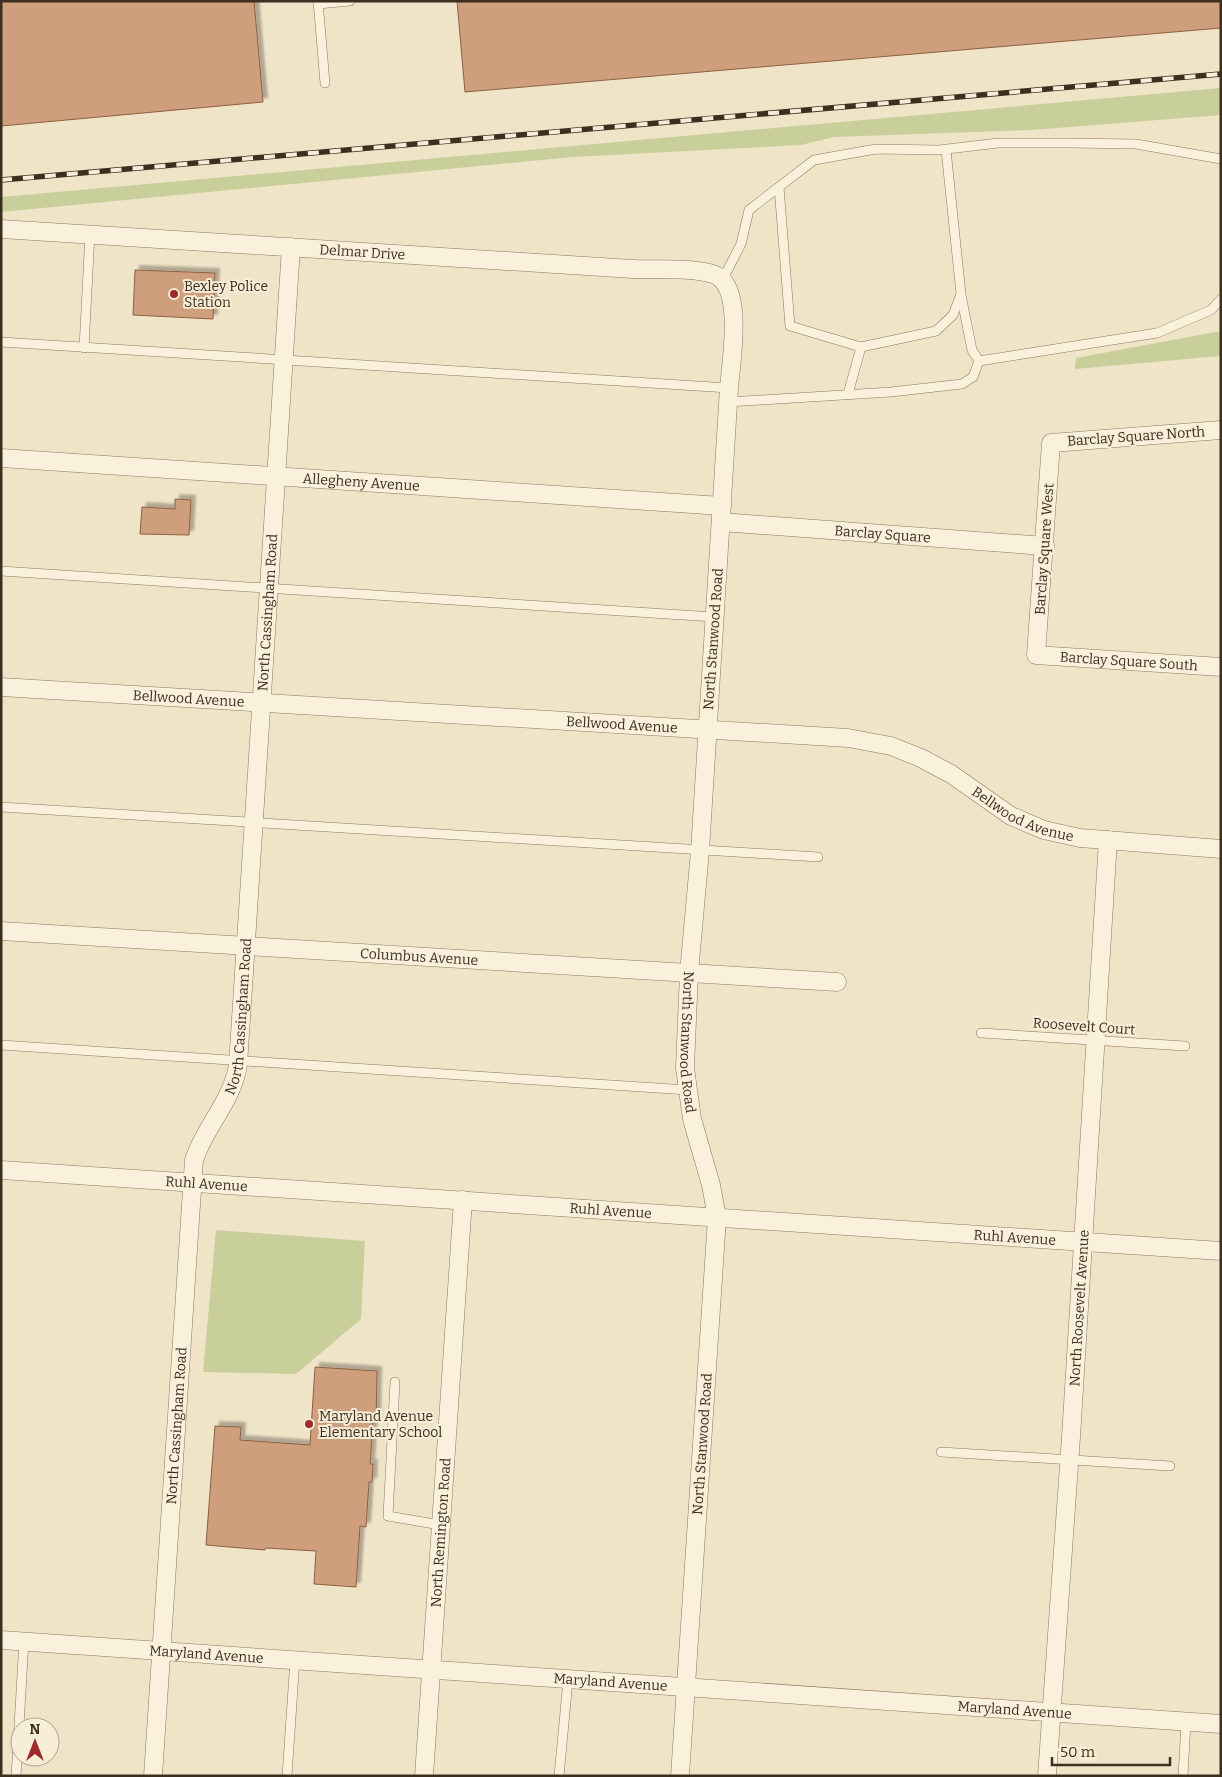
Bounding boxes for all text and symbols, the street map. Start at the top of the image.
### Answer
street label: Delmar Drive [319,241,406,264]
place label: Bexley Police Station [184,278,268,311]
marker: Bexley Police Station [168,288,180,300]
street label: Barclay Square North [1067,423,1206,450]
street label: Allegheny Avenue [302,470,420,495]
street label: Barclay Square West [1031,483,1058,616]
street label: Barclay Square [834,522,931,547]
street label: North Cassingham Road [254,533,281,692]
street label: North Stanwood Road [700,568,727,710]
street label: Barclay Square South [1059,649,1199,674]
street label: Bellwood Avenue [132,687,245,711]
street label: Bellwood Avenue [566,713,678,737]
street label: Bellwood Avenue [968,783,1075,845]
street label: North Cassingham Road [221,937,255,1097]
street label: Columbus Avenue [360,945,479,969]
street label: North Stanwood Road [676,971,699,1114]
street label: Roosevelt Court [1032,1014,1136,1039]
street label: Ruhl Avenue [165,1173,248,1195]
street label: Ruhl Avenue [569,1200,652,1222]
street label: Ruhl Avenue [973,1227,1056,1249]
street label: North Roosevelt Avenue [1066,1229,1093,1387]
street label: North Cassingham Road [163,1347,191,1505]
street label: North Stanwood Road [689,1373,716,1515]
place label: Maryland Avenue Elementary School [319,1408,442,1441]
marker: Maryland Avenue Elementary School [303,1418,315,1430]
street label: North Remington Road [427,1457,455,1608]
street label: Maryland Avenue [149,1642,264,1667]
street label: Maryland Avenue [553,1670,668,1695]
street label: Maryland Avenue [957,1698,1072,1723]
north arrow [10,1717,60,1767]
text: N [30,1721,41,1738]
scale bar [1052,1734,1170,1766]
text: 50 m [1060,1743,1096,1761]

